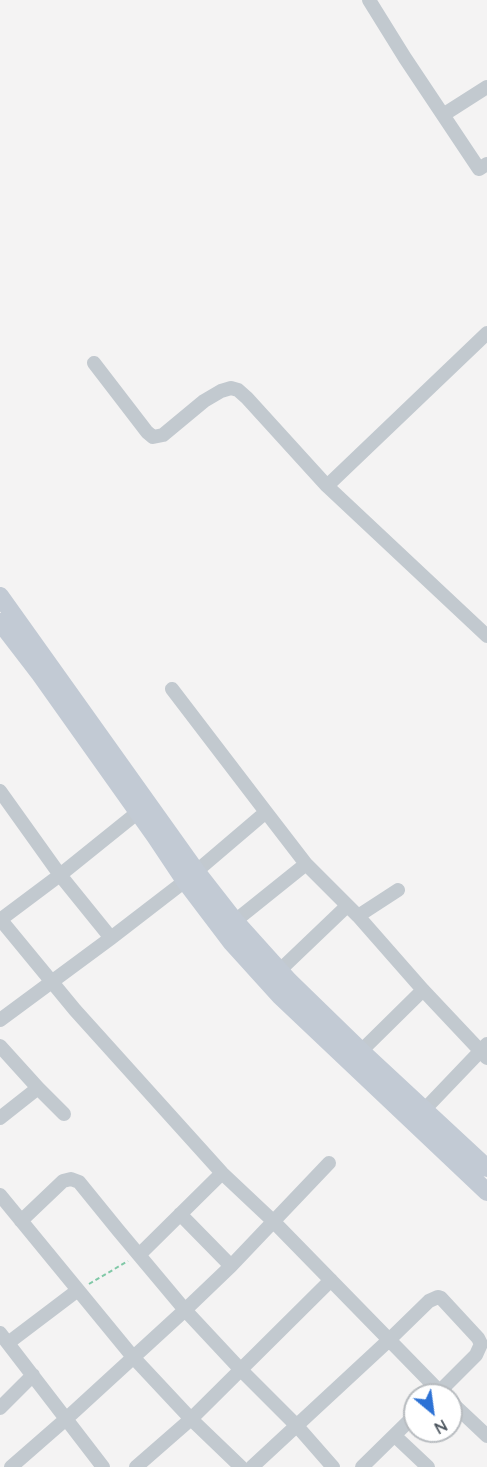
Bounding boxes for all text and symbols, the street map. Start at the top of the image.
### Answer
north arrow [403,1383,463,1443]
text: N [431,1415,451,1439]

